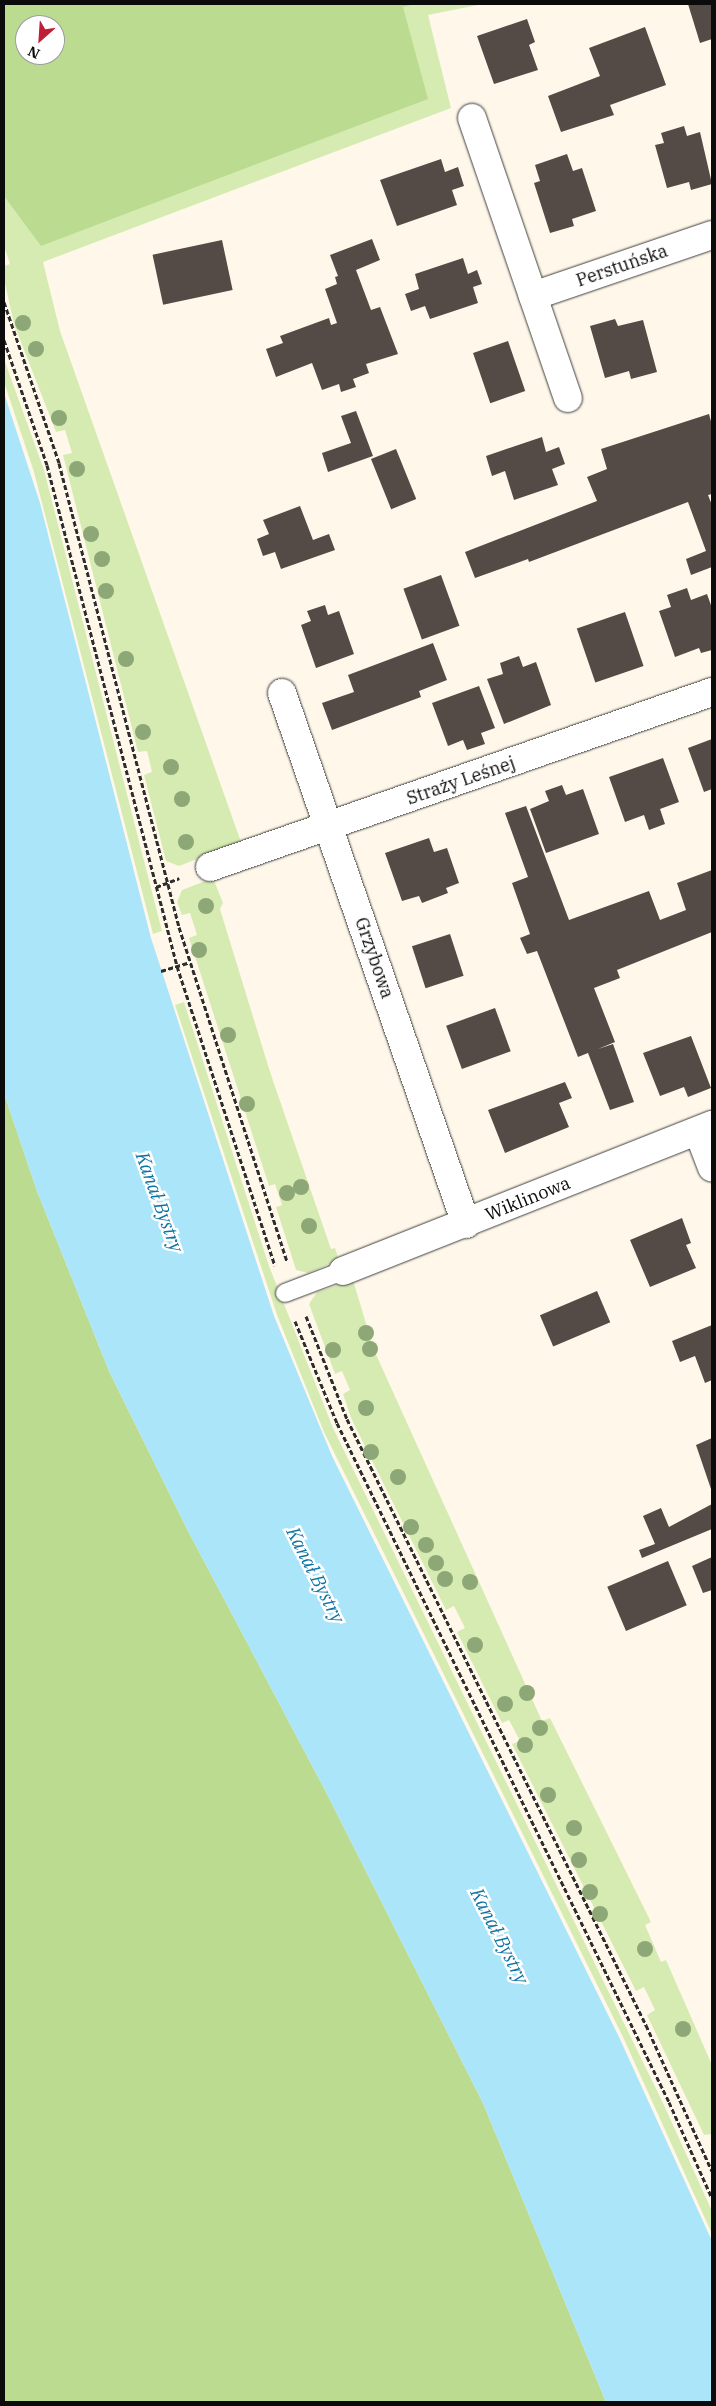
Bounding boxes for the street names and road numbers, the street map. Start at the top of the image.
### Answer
street label: Perstuńska [573,240,671,292]
street label: Straży Leśnej [404,752,518,810]
street label: Grzybowa [350,915,398,1001]
street label: Wiklinowa [482,1172,574,1226]

